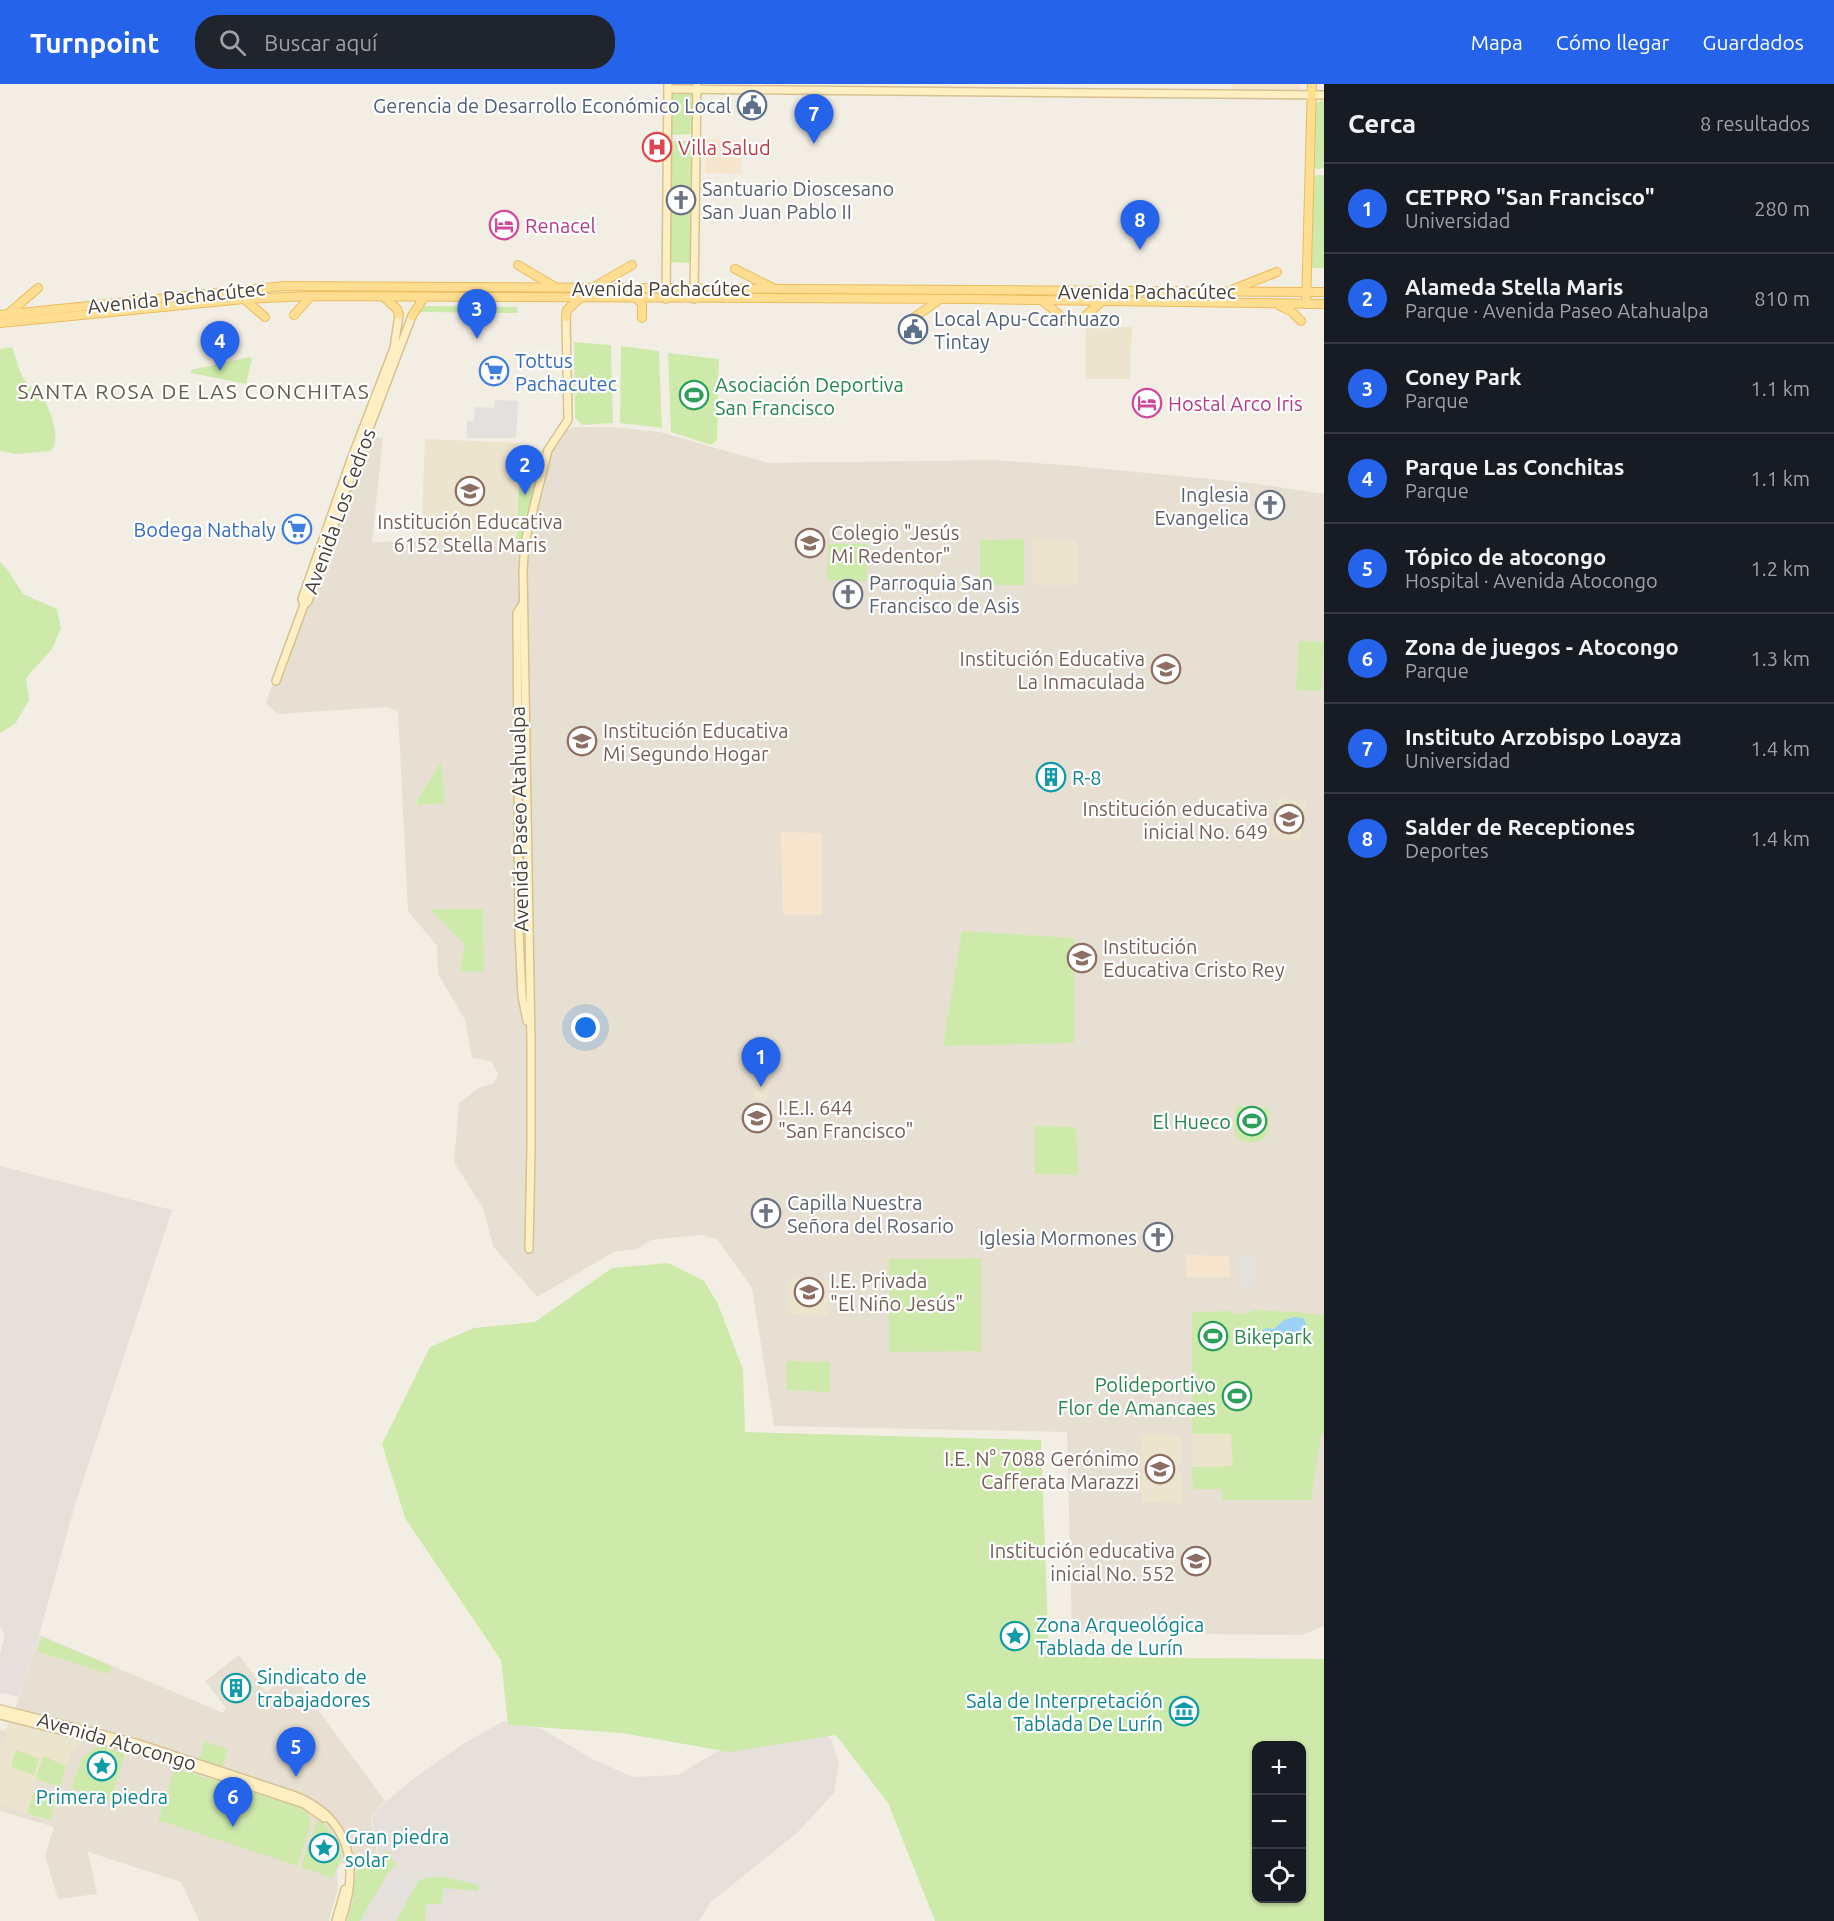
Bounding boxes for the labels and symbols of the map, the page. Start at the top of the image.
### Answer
public building icon: Gerencia de Desarrollo Económico Local [736,89,768,121]
place label: Gerencia de Desarrollo Económico Local [373,94,731,117]
pin: 7 [794,94,834,144]
hospital icon: Villa Salud [641,131,673,163]
place label: Villa Salud [678,136,771,159]
place label: Santuario Dioscesano San Juan Pablo II [702,177,894,223]
church icon: Santuario Dioscesano San Juan Pablo II [665,184,697,216]
pin: 8 [1120,200,1160,250]
hotel icon: Renacel [488,209,520,241]
place label: Renacel [525,214,596,237]
street label: Avenida Pachacútec [86,276,266,318]
street label: Avenida Pachacútec [572,277,750,300]
street label: Avenida Pachacútec [1058,280,1236,303]
pin: 3 [458,290,496,339]
place label: Local Apu-Ccarhuazo Tintay [934,307,1120,353]
public building icon: Local Apu-Ccarhuazo Tintay [897,313,929,345]
pin: 4 [200,322,240,371]
place label: Tottus Pachacutec [515,349,617,395]
supermarket icon: Tottus Pachacutec [478,355,510,387]
place label: Asociación Deportiva San Francisco [715,373,904,419]
district label: SANTA ROSA DE LAS CONCHITAS [18,379,370,403]
sports icon: Asociación Deportiva San Francisco [678,379,710,411]
hotel icon: Hostal Arco Iris [1131,387,1163,419]
place label: Hostal Arco Iris [1168,392,1303,415]
street label: Avenida Los Cedros [298,425,380,597]
pin: 2 [506,446,544,495]
school or university icon: Institución Educativa 6152 Stella Maris [454,475,486,507]
place label: Inglesia Evangelica [1154,483,1249,529]
church icon: Inglesia Evangelica [1254,489,1286,521]
place label: Institución Educativa 6152 Stella Maris [377,510,563,556]
supermarket icon: Bodega Nathaly [281,513,313,545]
place label: Bodega Nathaly [134,518,276,541]
place label: Colegio "Jesús Mi Redentor" [831,521,959,567]
school or university icon: Colegio "Jesús Mi Redentor" [794,527,826,559]
place label: Parroquia San Francisco de Asis [869,571,1020,617]
church icon: Parroquia San Francisco de Asis [832,578,864,610]
place label: Institución Educativa La Inmaculada [960,647,1145,693]
school or university icon: Institución Educativa La Inmaculada [1150,653,1182,685]
street label: Avenida Paseo Atahualpa [506,706,532,932]
place label: Institución Educativa Mi Segundo Hogar [603,719,788,765]
school or university icon: Institución Educativa Mi Segundo Hogar [566,725,598,757]
building icon: R-8 [1035,761,1067,793]
place label: R-8 [1072,766,1102,789]
place label: Institución educativa inicial No. 649 [1083,797,1268,843]
school or university icon: Institución educativa inicial No. 649 [1273,803,1305,835]
place label: Institución Educativa Cristo Rey [1103,935,1285,981]
school or university icon: Institución Educativa Cristo Rey [1066,942,1098,974]
your location [571,1013,600,1042]
pin: 1 [742,1038,780,1087]
place label: I.E.I. 644 "San Francisco" [778,1096,914,1142]
school or university icon: I.E.I. 644 "San Francisco" [741,1102,773,1134]
sports icon: El Hueco [1236,1105,1268,1137]
place label: El Hueco [1153,1110,1231,1133]
place label: Capilla Nuestra Señora del Rosario [787,1191,954,1237]
church icon: Capilla Nuestra Señora del Rosario [750,1197,782,1229]
church icon: Iglesia Mormones [1142,1221,1174,1253]
place label: Iglesia Mormones [979,1226,1137,1249]
place label: I.E. Privada "El Niño Jesús" [830,1269,963,1315]
school or university icon: I.E. Privada "El Niño Jesús" [793,1276,825,1308]
sports icon: Bikepark [1197,1320,1229,1352]
place label: Bikepark [1234,1325,1312,1348]
place label: Polideportivo Flor de Amancaes [1058,1373,1216,1419]
sports icon: Polideportivo Flor de Amancaes [1221,1380,1253,1412]
place label: I.E. N° 7088 Gerónimo Cafferata Marazzi [944,1447,1139,1493]
school or university icon: I.E. N° 7088 Gerónimo Cafferata Marazzi [1144,1453,1176,1485]
place label: Institución educativa inicial No. 552 [990,1539,1175,1585]
school or university icon: Institución educativa inicial No. 552 [1180,1545,1212,1577]
place label: Zona Arqueológica Tablada de Lurín [1036,1613,1204,1659]
place icon: Zona Arqueológica Tablada de Lurín [999,1620,1031,1652]
place label: Sindicato de trabajadores [257,1665,371,1711]
building icon: Sindicato de trabajadores [220,1672,252,1704]
place label: Sala de Interpretación Tablada De Lurín [966,1689,1163,1735]
museum icon: Sala de Interpretación Tablada De Lurín [1168,1695,1200,1727]
street label: Avenida Atocongo [35,1707,199,1775]
pin: 5 [276,1728,316,1777]
place icon: Primera piedra [86,1750,118,1782]
pin: 6 [214,1778,252,1827]
place label: Primera piedra [36,1785,168,1808]
place label: Gran piedra solar [345,1825,449,1871]
place icon: Gran piedra solar [308,1832,340,1864]

